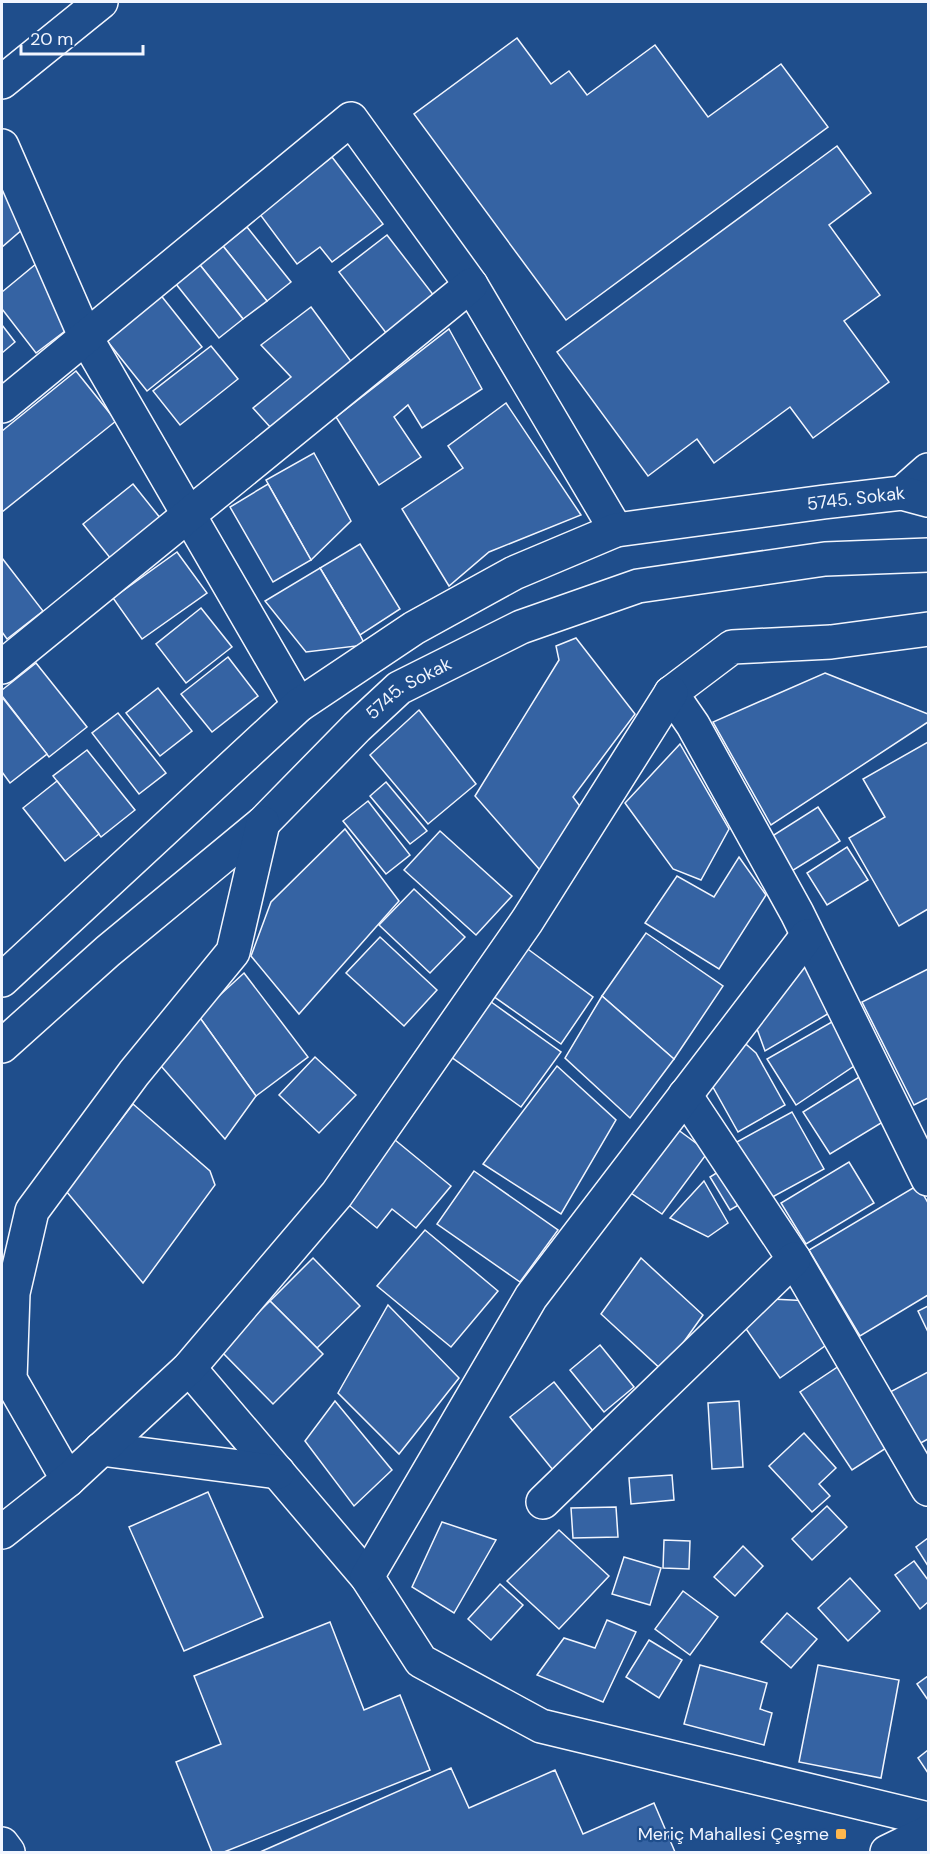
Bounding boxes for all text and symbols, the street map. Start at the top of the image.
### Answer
scale bar [21,18,142,56]
text: 20 m [30,27,73,51]
street label: 5745. Sokak [805,481,906,516]
street label: 5745. Sokak [361,652,456,725]
place label: Meriç Mahallesi Çeşme [638,1822,829,1846]
marker: Meriç Mahallesi Çeşme [834,1827,848,1841]

